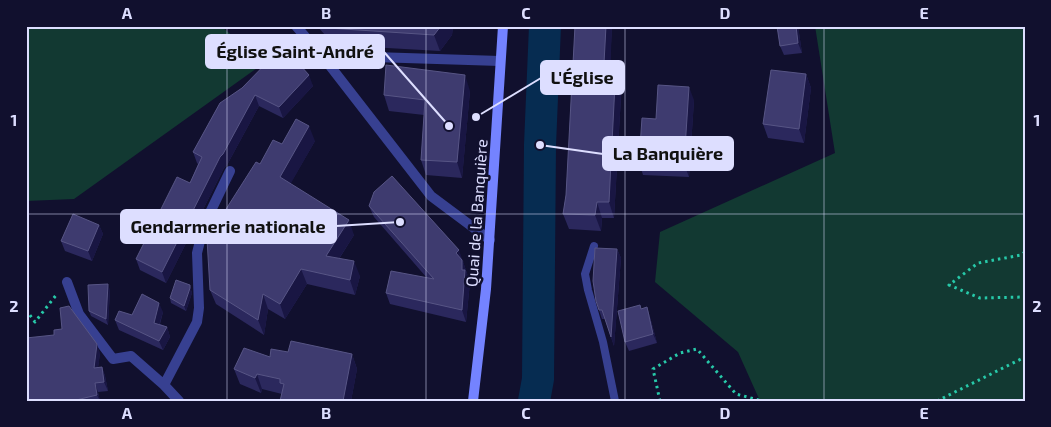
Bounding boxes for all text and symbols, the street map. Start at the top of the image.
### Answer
text: A [122,3,133,22]
text: B [321,3,331,22]
text: C [521,3,531,22]
text: D [720,3,731,22]
text: E [919,3,929,22]
callout: Église Saint-André [206,35,384,68]
text: Église Saint-André [216,40,374,62]
callout: L'Église [541,61,624,94]
text: L'Église [550,66,614,88]
text: 1 [11,110,17,129]
text: 1 [1034,110,1040,129]
callout: La Banquière [603,137,733,170]
street label: Quai de la Banquière [461,138,492,288]
text: La Banquière [613,142,723,164]
callout: Gendarmerie nationale [121,210,336,243]
text: Gendarmerie nationale [130,215,326,237]
text: 2 [9,296,19,315]
text: 2 [1032,296,1042,315]
text: A [122,403,133,422]
text: B [321,403,331,422]
text: C [521,403,531,422]
text: D [720,403,731,422]
text: E [919,403,929,422]

